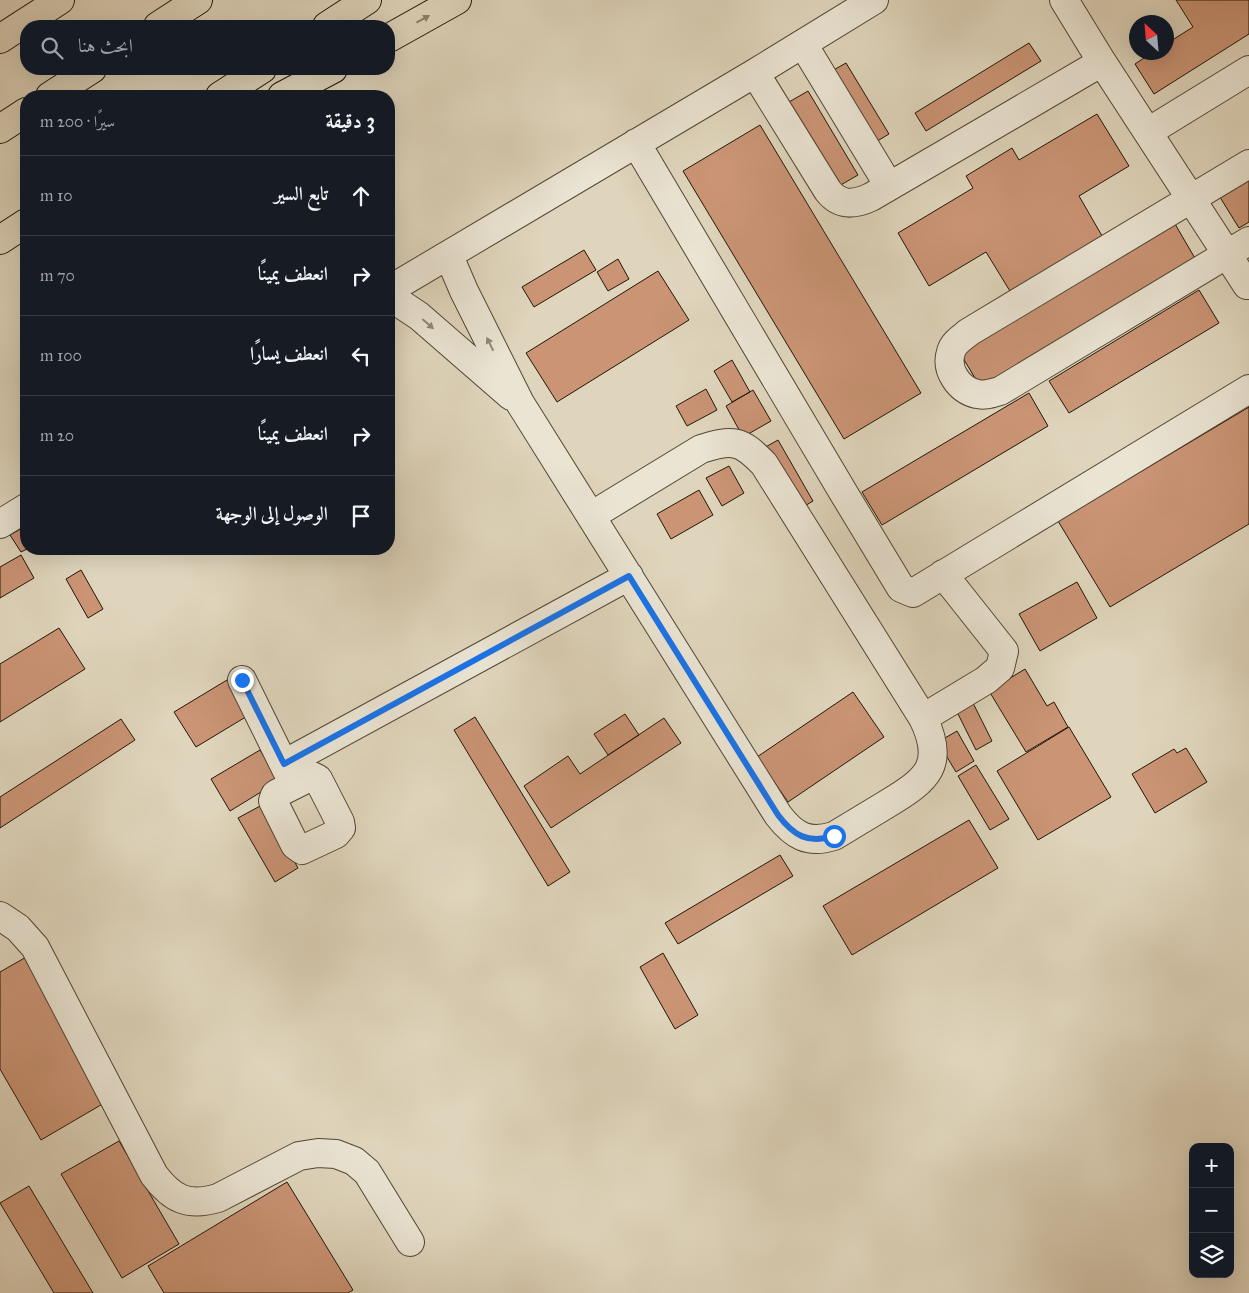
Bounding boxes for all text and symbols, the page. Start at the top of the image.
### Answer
one-way arrow [416,15,430,23]
north arrow [1129,15,1174,60]
search box [20,20,395,75]
icon: search [38,34,66,62]
text: ابحث هنا [78,34,133,57]
text: 3 دقيقة [325,108,375,134]
text: سيرًا · 200 m [40,112,115,131]
text: تابع السير [274,182,328,205]
icon: ahead [347,182,375,210]
text: 10 m [40,186,72,205]
text: انعطف يمينًا [258,262,328,285]
icon: right [347,262,375,290]
text: 70 m [40,266,75,285]
one-way arrow [422,319,435,330]
one-way arrow [486,337,494,351]
text: انعطف يسارًا [250,342,328,365]
icon: left [347,342,375,370]
text: 100 m [40,346,82,365]
text: انعطف يمينًا [258,422,328,445]
icon: right [347,422,375,450]
text: 20 m [40,426,74,445]
text: الوصول إلى الوجهة [216,502,328,525]
icon: arrive [347,502,375,530]
route end [231,669,254,692]
route start [823,825,846,848]
map controls [1189,1143,1234,1278]
button: + [1189,1143,1234,1188]
button: − [1189,1188,1234,1233]
button: layers [1189,1233,1234,1278]

